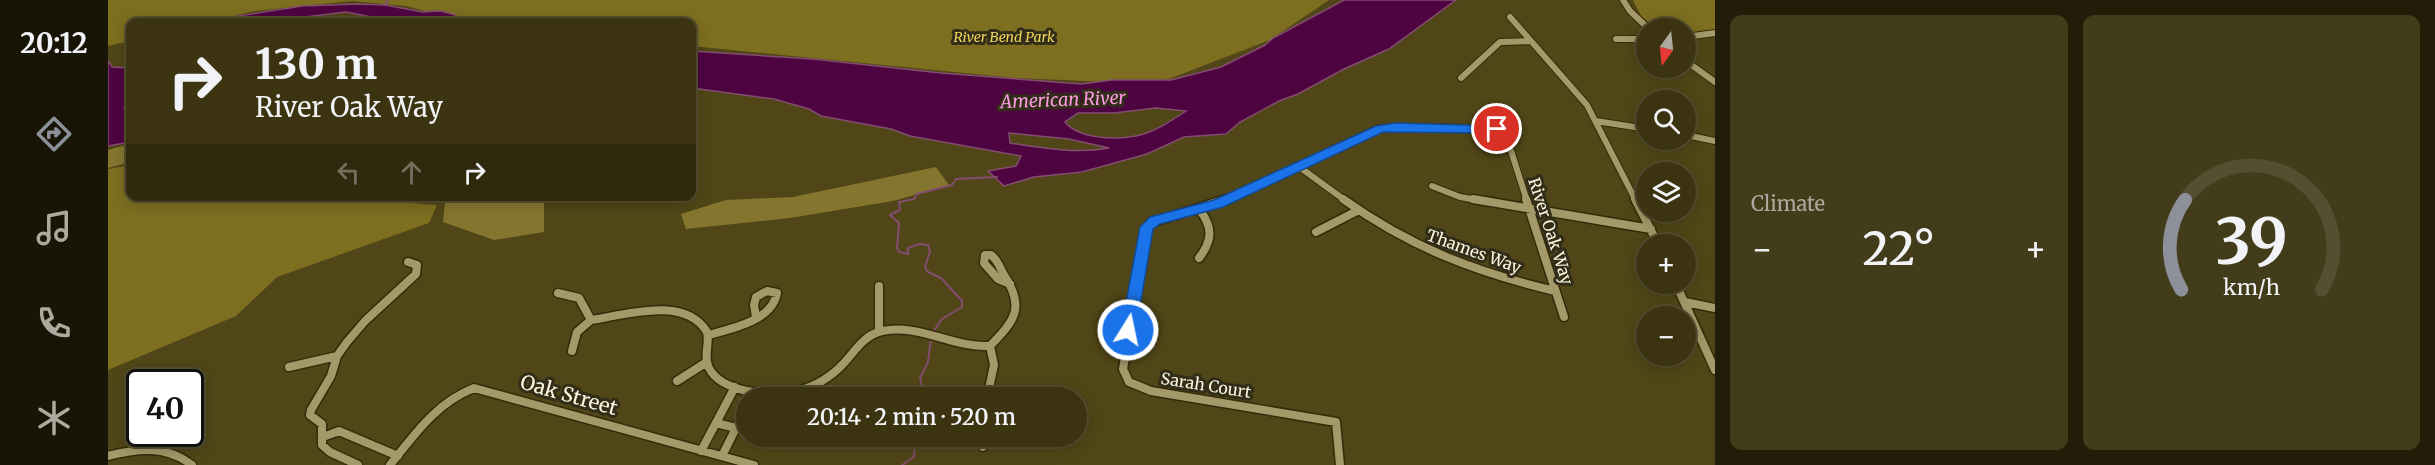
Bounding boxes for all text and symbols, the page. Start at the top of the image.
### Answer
north arrow [1636,18,1696,78]
map controls [1636,18,1696,366]
text: 20:12 [20,26,88,60]
park label: River Bend Park [953,28,1055,46]
text: 130 m [255,38,377,90]
icon: right [156,42,234,120]
water label: American River [998,86,1127,113]
text: River Oak Way [255,90,443,124]
button: search [1636,90,1696,150]
pin [1471,103,1522,154]
icon: arrive [1480,112,1513,145]
icon: directions [33,113,75,155]
icon: left [332,156,365,189]
icon: ahead [395,156,428,189]
icon: right [458,156,491,189]
button: layers [1636,162,1696,222]
street label: River Oak Way [1524,175,1578,288]
text: Climate [1751,191,1825,216]
text: 39 [2215,203,2287,281]
icon: music [33,207,75,249]
text: 22° [1863,221,1935,277]
street label: Thames Way [1424,225,1525,278]
text: − [1751,229,1773,270]
text: + [2024,229,2046,270]
button: + [1636,234,1696,294]
text: km/h [2223,274,2280,301]
position arrow [1096,298,1160,362]
icon: phone [33,302,75,344]
button: − [1636,306,1696,366]
street label: Sarah Court [1159,368,1253,402]
speed limit sign: 40 [126,369,204,447]
street label: Oak Street [518,369,621,420]
icon: climate [33,397,75,439]
text: 20:14 · 2 min · 520 m [807,403,1016,431]

